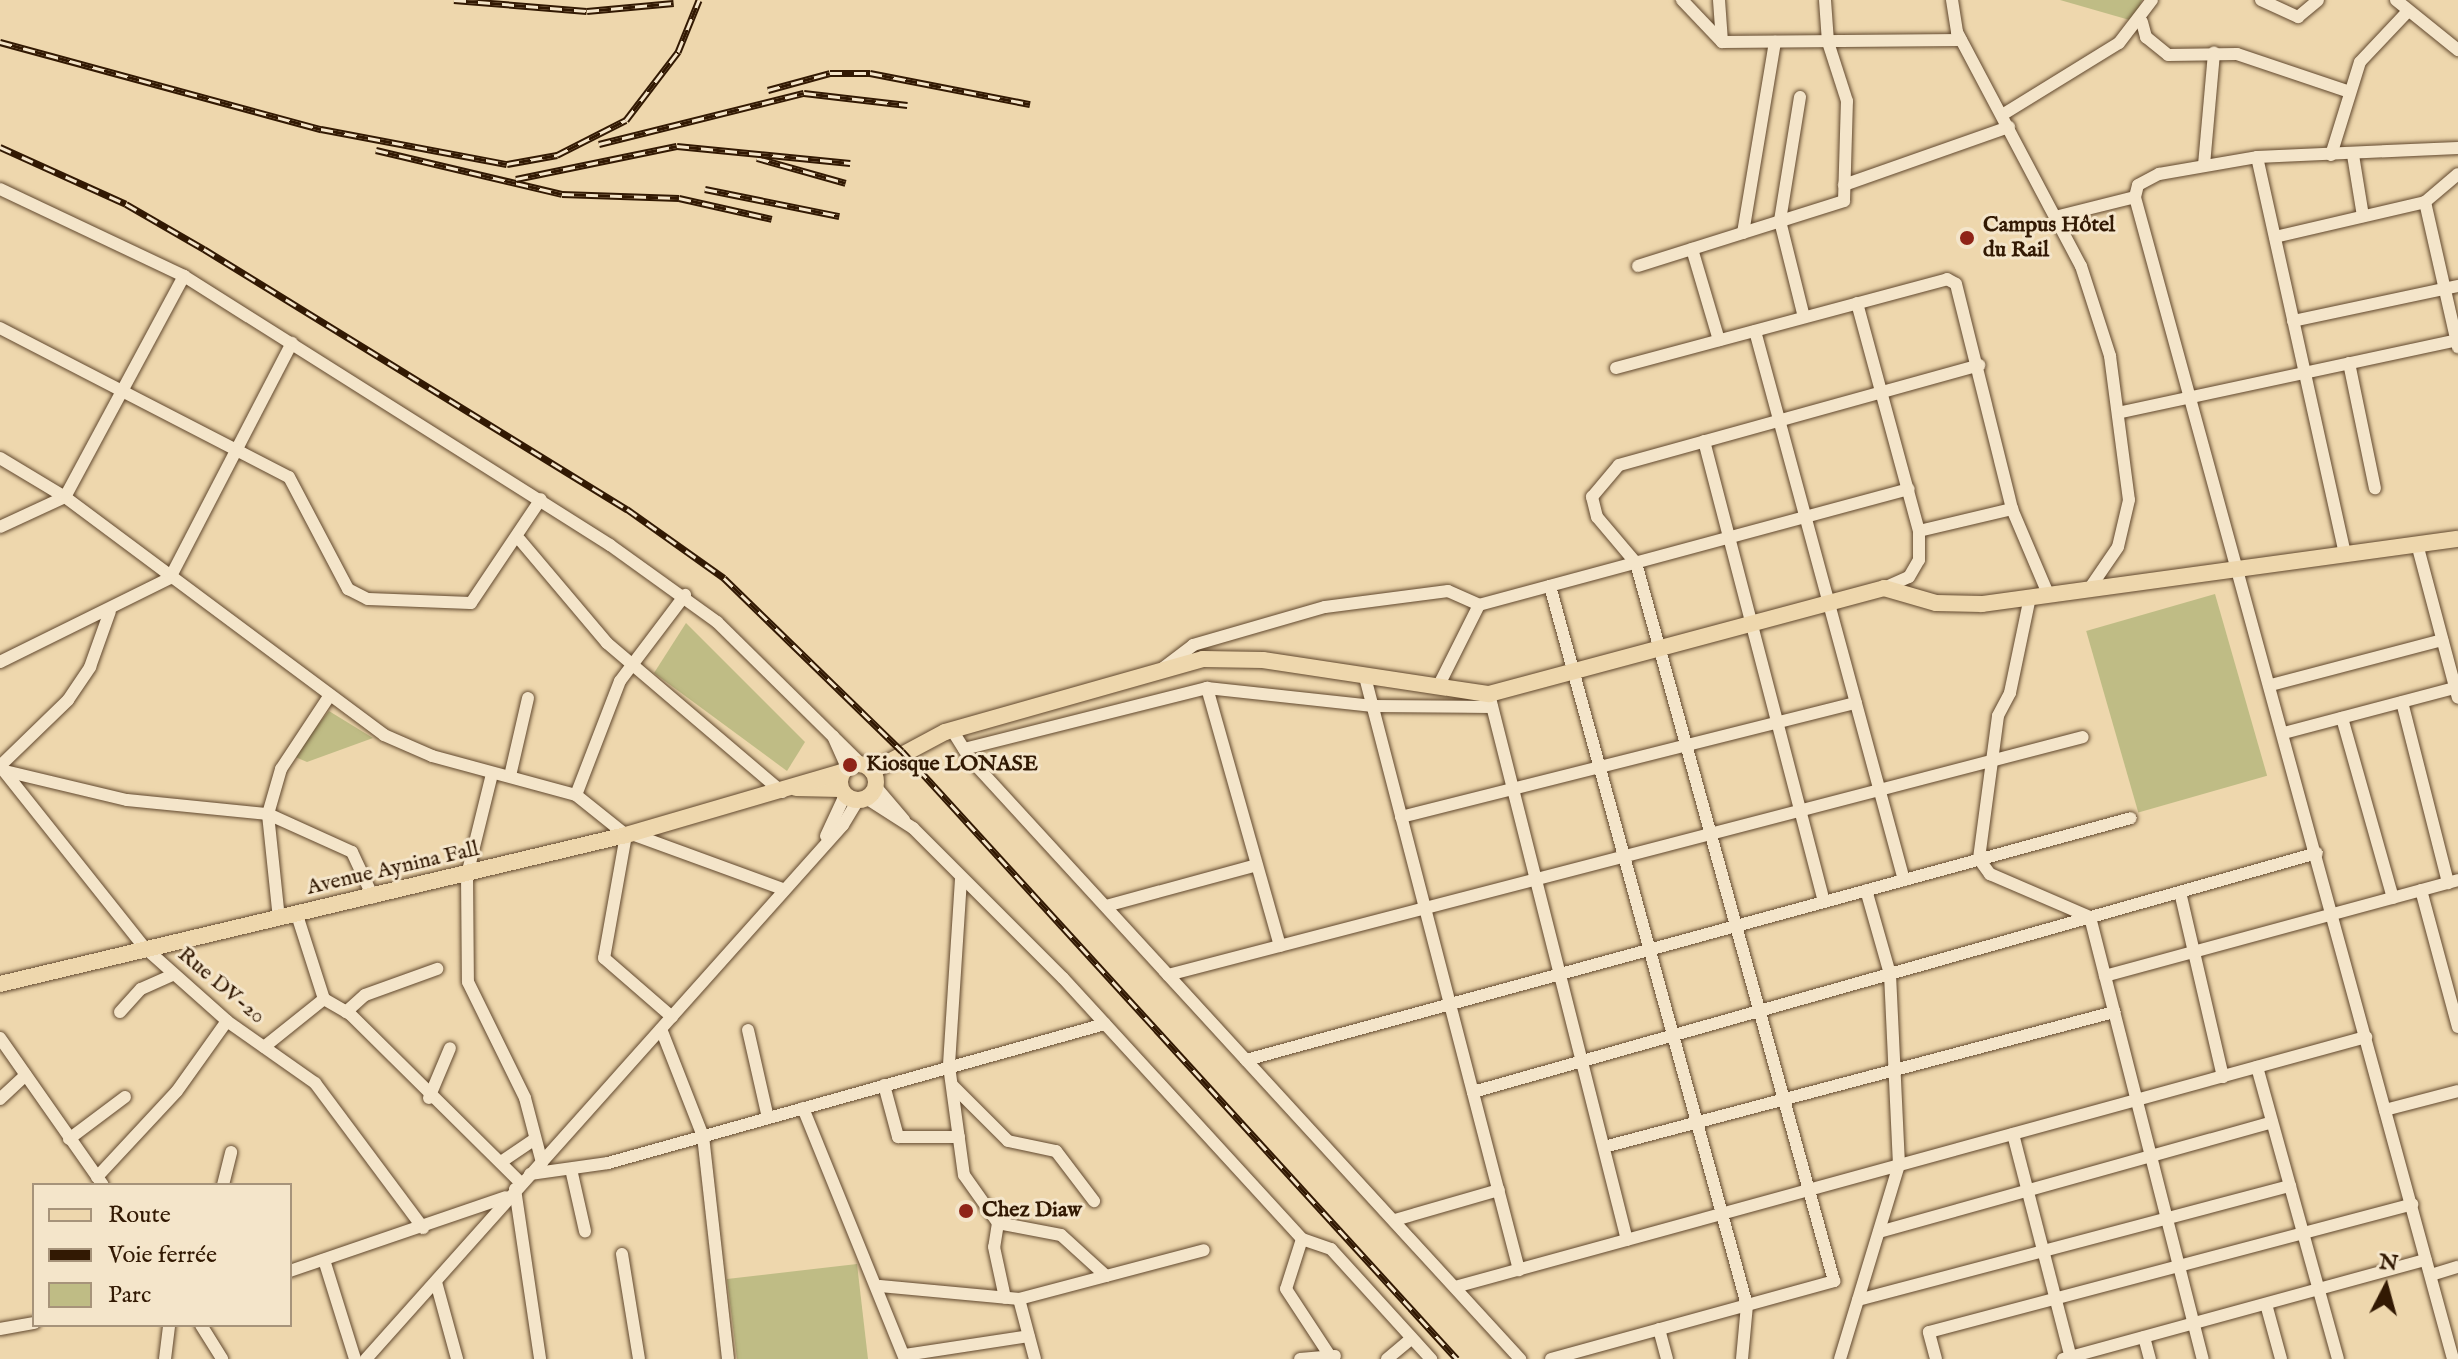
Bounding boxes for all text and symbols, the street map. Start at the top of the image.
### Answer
place label: Campus Hôtel du Rail [1983,212,2115,264]
marker: Campus Hôtel du Rail [1958,229,1976,247]
place label: Kiosque LONASE [866,752,1038,778]
marker: Kiosque LONASE [841,756,859,774]
street label: Avenue Aynina Fall [304,836,482,902]
street label: Rue DV-20 [172,942,270,1030]
legend [32,1183,292,1327]
place label: Chez Diaw [982,1198,1082,1224]
text: Route [108,1200,171,1231]
marker: Chez Diaw [957,1202,975,1220]
text: Voie ferrée [108,1240,217,1271]
north arrow [2346,1247,2426,1327]
text: N [2378,1248,2399,1278]
text: Parc [108,1280,151,1311]

